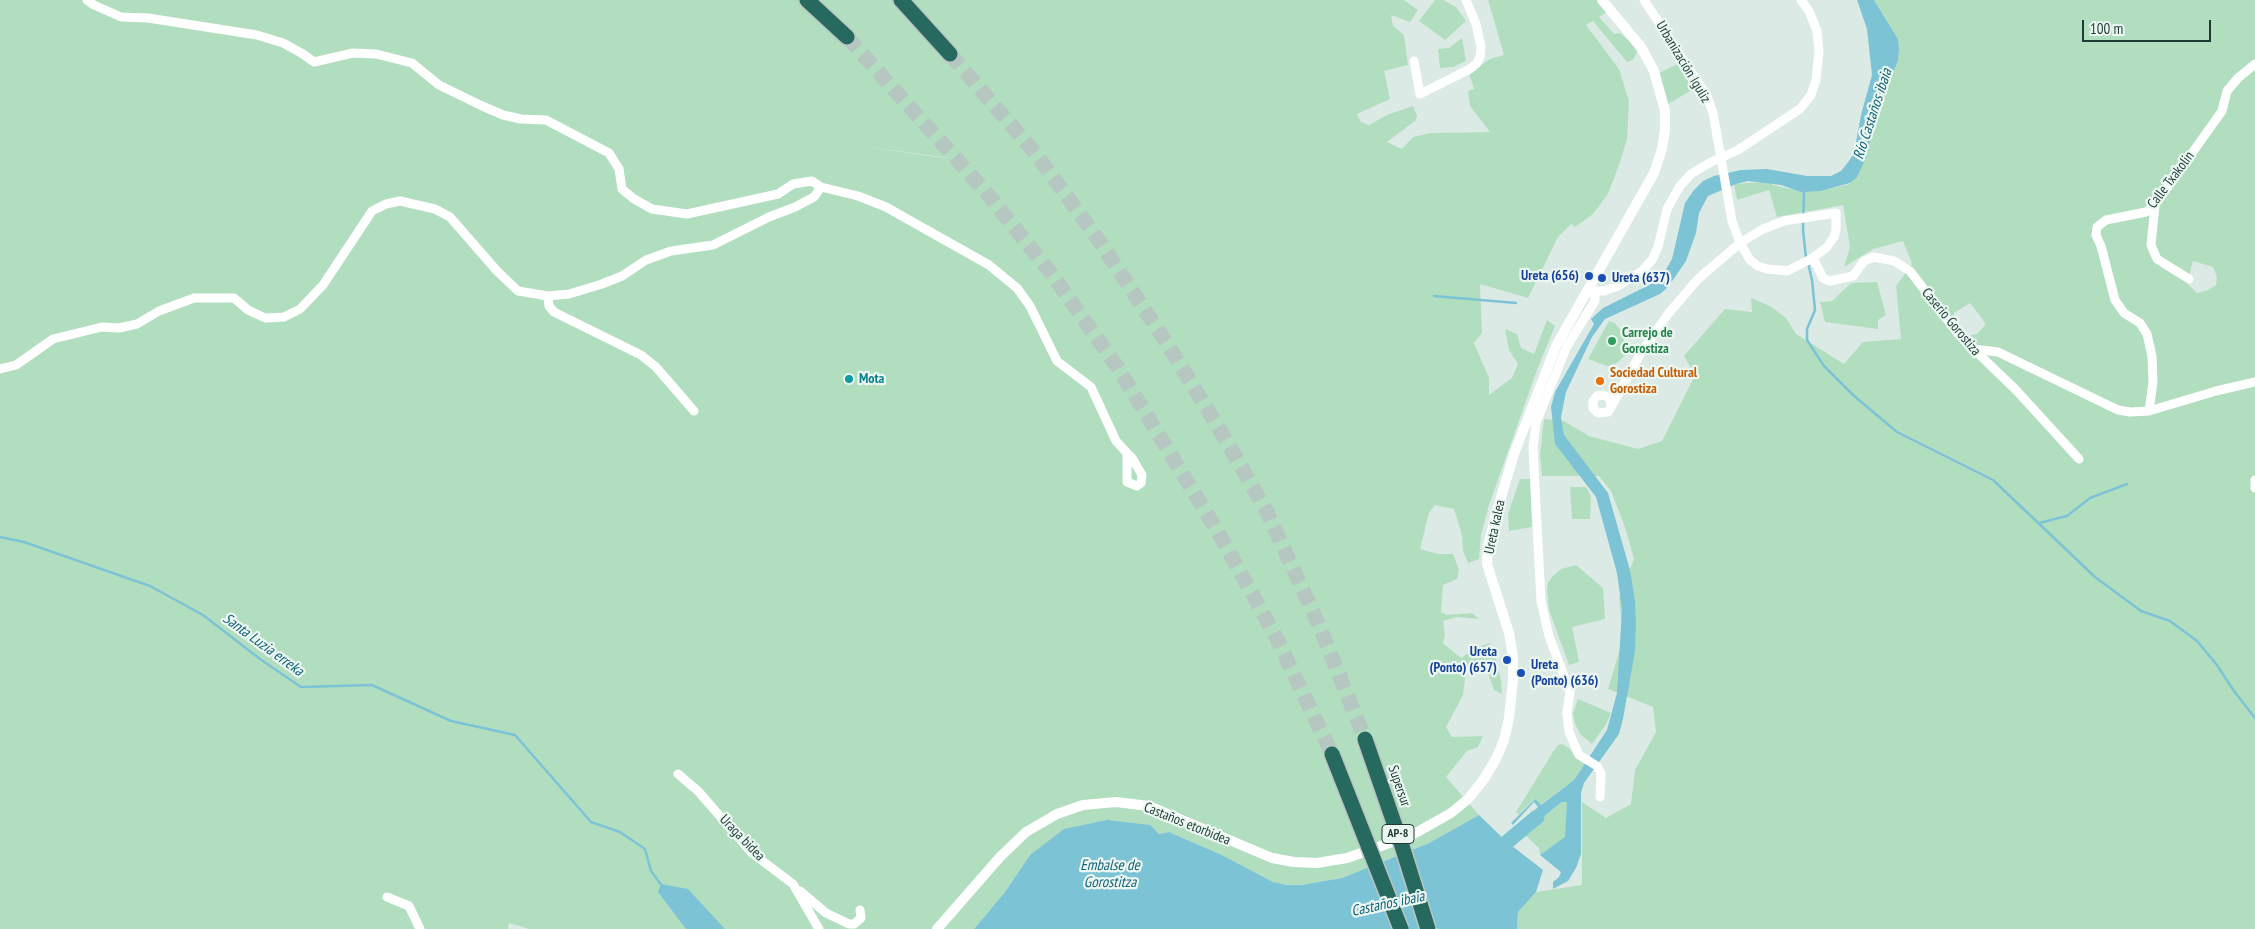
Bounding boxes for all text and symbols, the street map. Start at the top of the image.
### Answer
scale bar [2085,10,2214,42]
street label: Urbanización Iguliz [1652,18,1714,106]
text: 100 m [2090,19,2123,38]
water label: Río Castaños ibaia [1850,66,1896,162]
street label: Calle Txakolin [2144,148,2198,212]
place label: Ureta (656) [1521,268,1579,284]
marker: Ureta (656) [1583,270,1595,282]
place label: Ureta (637) [1612,270,1670,286]
marker: Ureta (637) [1596,272,1608,284]
street label: Caserio Gorostiza [1918,285,1984,359]
place label: Carrejo de Gorostiza [1622,325,1673,358]
marker: Carrejo de Gorostiza [1606,335,1618,347]
place label: Sociedad Cultural Gorostiza [1610,365,1697,398]
place label: Mota [859,371,884,387]
marker: Mota [843,373,855,385]
marker: Sociedad Cultural Gorostiza [1594,375,1606,387]
street label: Ureta kalea [1481,498,1509,556]
water label: Santa Luzia erreka [219,610,307,680]
place label: Ureta (Ponto) (657) [1430,644,1497,676]
marker: Ureta (Ponto) (657) [1501,654,1513,666]
place label: Ureta (Ponto) (636) [1531,657,1598,690]
marker: Ureta (Ponto) (636) [1515,667,1527,679]
street label: Supersur [1384,763,1414,809]
street label: Castaños etorbidea [1141,799,1233,849]
street label: Uraga bidea [716,811,768,865]
road number: AP-8 [1382,824,1414,844]
water label: Embalse de Gorostitza [1080,857,1140,892]
water label: Castaños ibaia [1350,887,1426,921]

